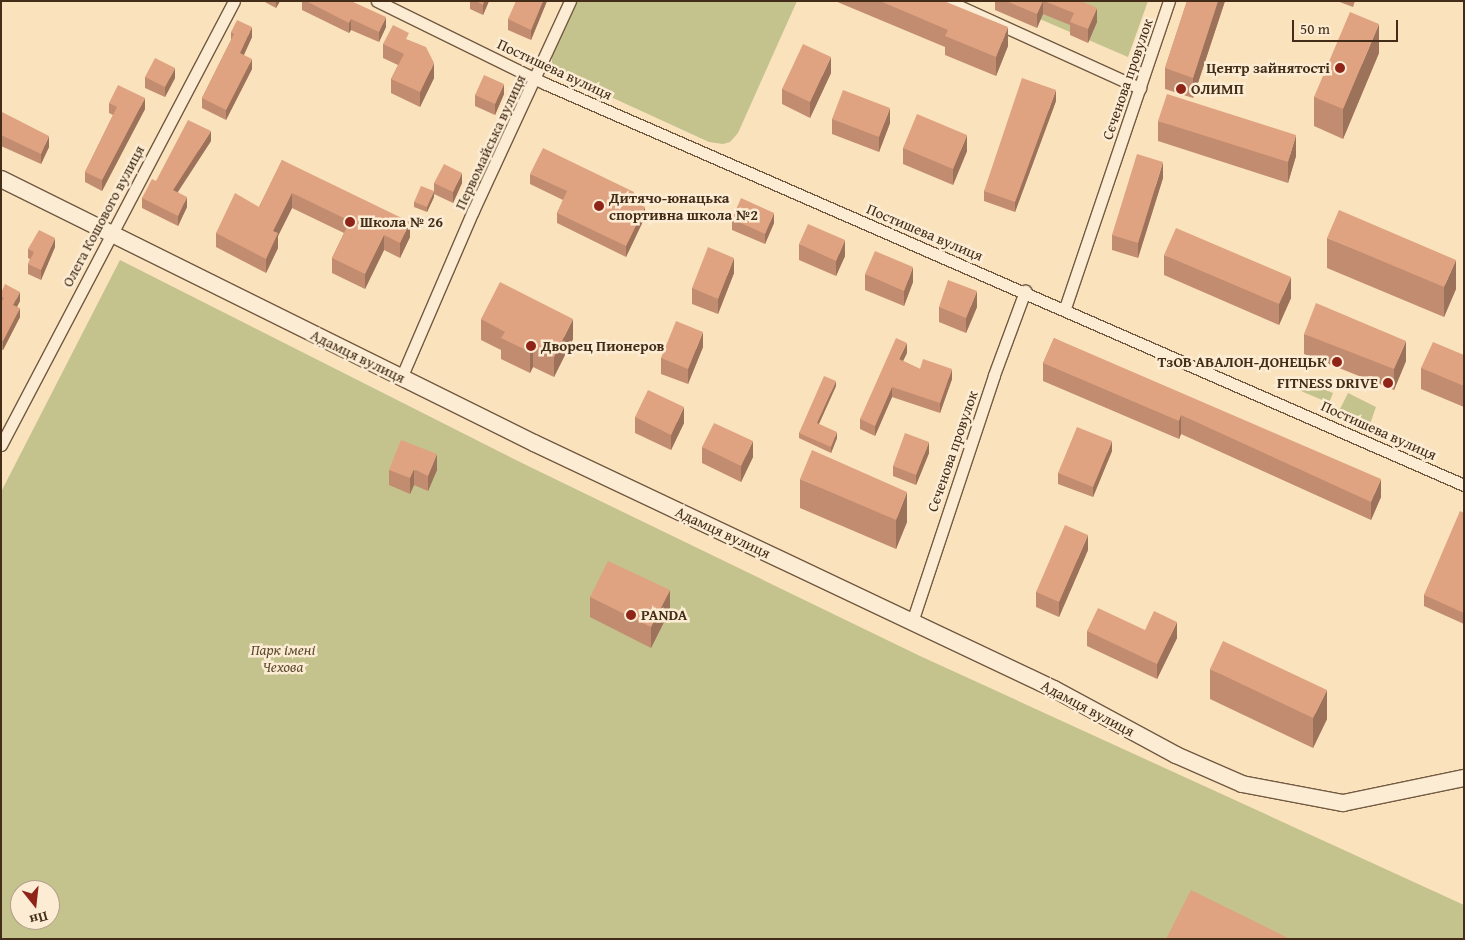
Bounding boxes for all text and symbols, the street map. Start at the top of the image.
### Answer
scale bar [1295,10,1401,42]
street label: Сєченова провулок [1098,16,1156,142]
text: 50 m [1300,18,1330,39]
street label: Постишева вулиця [495,35,615,103]
place label: Центр зайнятості [1206,59,1330,77]
marker: Центр зайнятості [1334,62,1346,74]
street label: Первомайська вулиця [451,72,529,212]
place label: ОЛИМП [1191,80,1244,98]
marker: ОЛИМП [1175,83,1187,95]
street label: Олега Кошового вулиця [58,142,148,290]
place label: Дитячо-юнацька спортивна школа №2 [609,188,758,223]
street label: Постишева вулиця [864,199,986,265]
marker: Дитячо-юнацька спортивна школа №2 [593,200,605,212]
place label: Школа № 26 [360,213,443,231]
marker: Школа № 26 [344,216,356,228]
street label: Адамця вулиця [308,325,408,387]
place label: Дворец Пионеров [541,337,664,355]
marker: Дворец Пионеров [525,340,537,352]
place label: ТзОВ АВАЛОН-ДОНЕЦЬК [1157,353,1327,371]
marker: ТзОВ АВАЛОН-ДОНЕЦЬК [1331,356,1343,368]
place label: FITNESS DRIVE [1277,374,1378,392]
marker: FITNESS DRIVE [1382,377,1394,389]
street label: Сєченова провулок [923,388,981,514]
street label: Постишева вулиця [1318,396,1440,464]
street label: Адамця вулиця [673,502,773,562]
place label: PANDA [641,606,687,624]
marker: PANDA [625,609,637,621]
park label: Парк імені Чехова [251,640,315,675]
street label: Адамця вулиця [1038,676,1138,740]
north arrow [10,880,60,930]
text: Пн [27,906,50,931]

